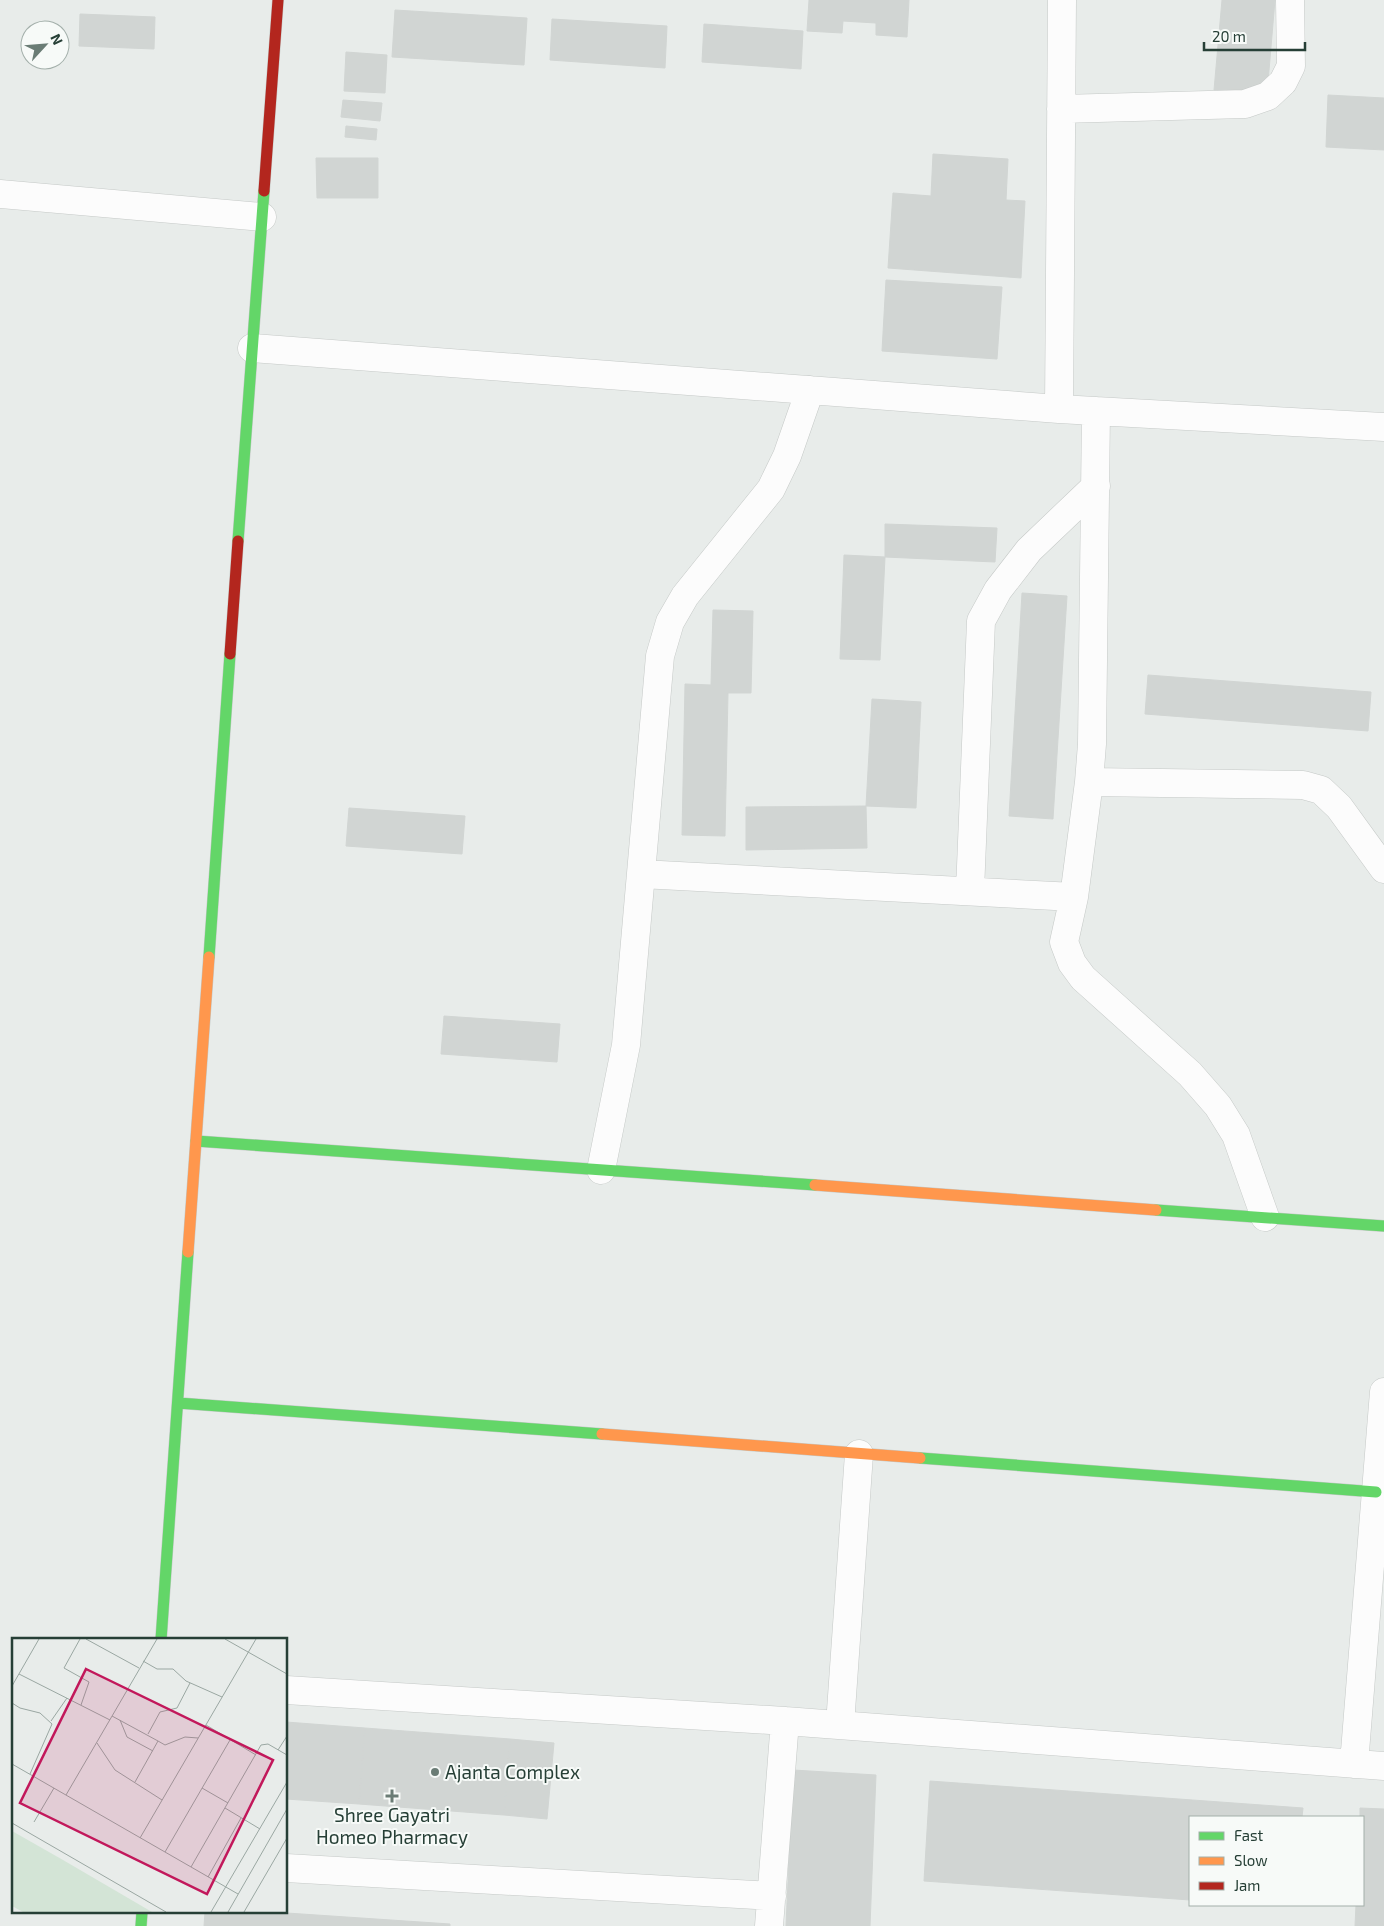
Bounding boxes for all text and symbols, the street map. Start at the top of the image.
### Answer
north arrow [20,20,70,70]
scale bar [1204,20,1305,52]
text: 20 m [1212,27,1246,45]
text: N [47,31,67,47]
inset map [12,1638,288,1914]
place label: Ajanta Complex [445,1760,580,1783]
marker: Ajanta Complex [429,1766,441,1778]
marker: Shree Gayatri Homeo Pharmacy [386,1790,398,1802]
place label: Shree Gayatri Homeo Pharmacy [316,1803,468,1848]
legend [1189,1816,1364,1906]
text: Fast [1234,1826,1264,1844]
text: Slow [1234,1851,1268,1869]
text: Jam [1234,1876,1260,1894]

